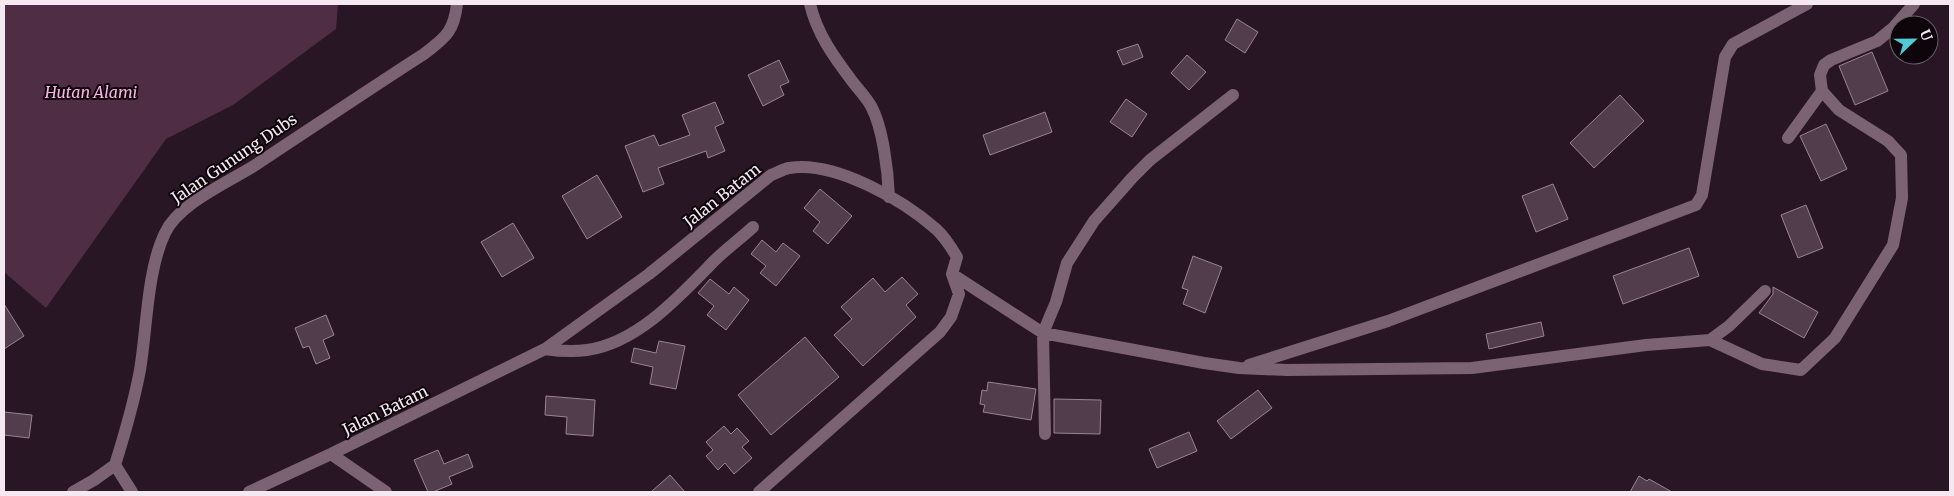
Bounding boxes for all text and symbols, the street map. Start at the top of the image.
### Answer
north arrow [1889,15,1939,65]
text: U [1916,27,1937,44]
park label: Hutan Alami [44,82,138,102]
street label: Jalan Gunung Dubs [167,108,301,208]
street label: Jalan Batam [679,159,765,232]
street label: Jalan Batam [338,381,431,440]

